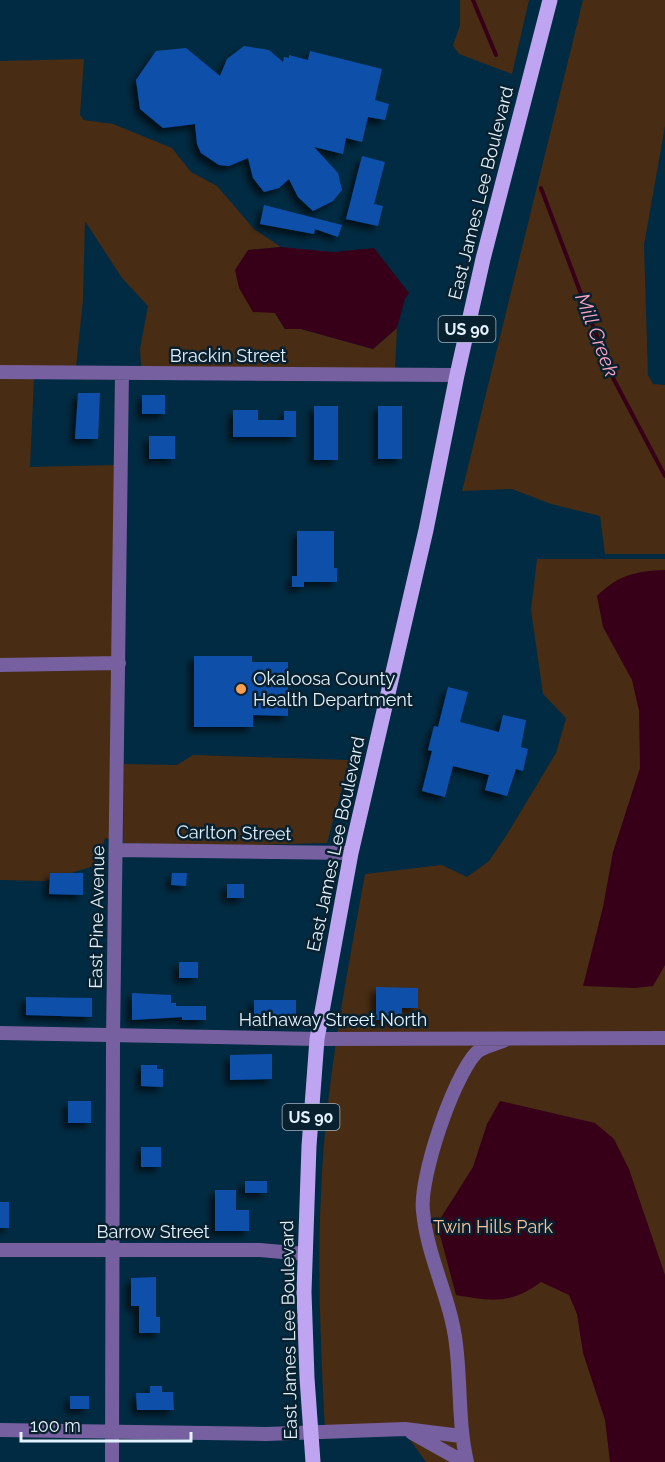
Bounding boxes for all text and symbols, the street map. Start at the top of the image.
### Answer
street label: East James Lee Boulevard [444,84,517,302]
water label: Mill Creek [570,290,624,381]
road number: US 90 [438,316,496,342]
street label: Brackin Street [170,345,286,366]
place label: Okaloosa County Health Department [253,668,413,710]
marker: Okaloosa County Health Department [234,682,248,696]
street label: East James Lee Boulevard [302,734,369,953]
street label: Carlton Street [176,821,292,844]
street label: East Pine Avenue [85,845,108,989]
street label: Hathaway Street North [239,1009,427,1030]
road number: US 90 [282,1104,340,1130]
park label: Twin Hills Park [433,1216,554,1237]
street label: East James Lee Boulevard [276,1220,301,1440]
street label: Barrow Street [96,1221,210,1242]
scale bar [21,1405,190,1443]
text: 100 m [30,1415,81,1436]

